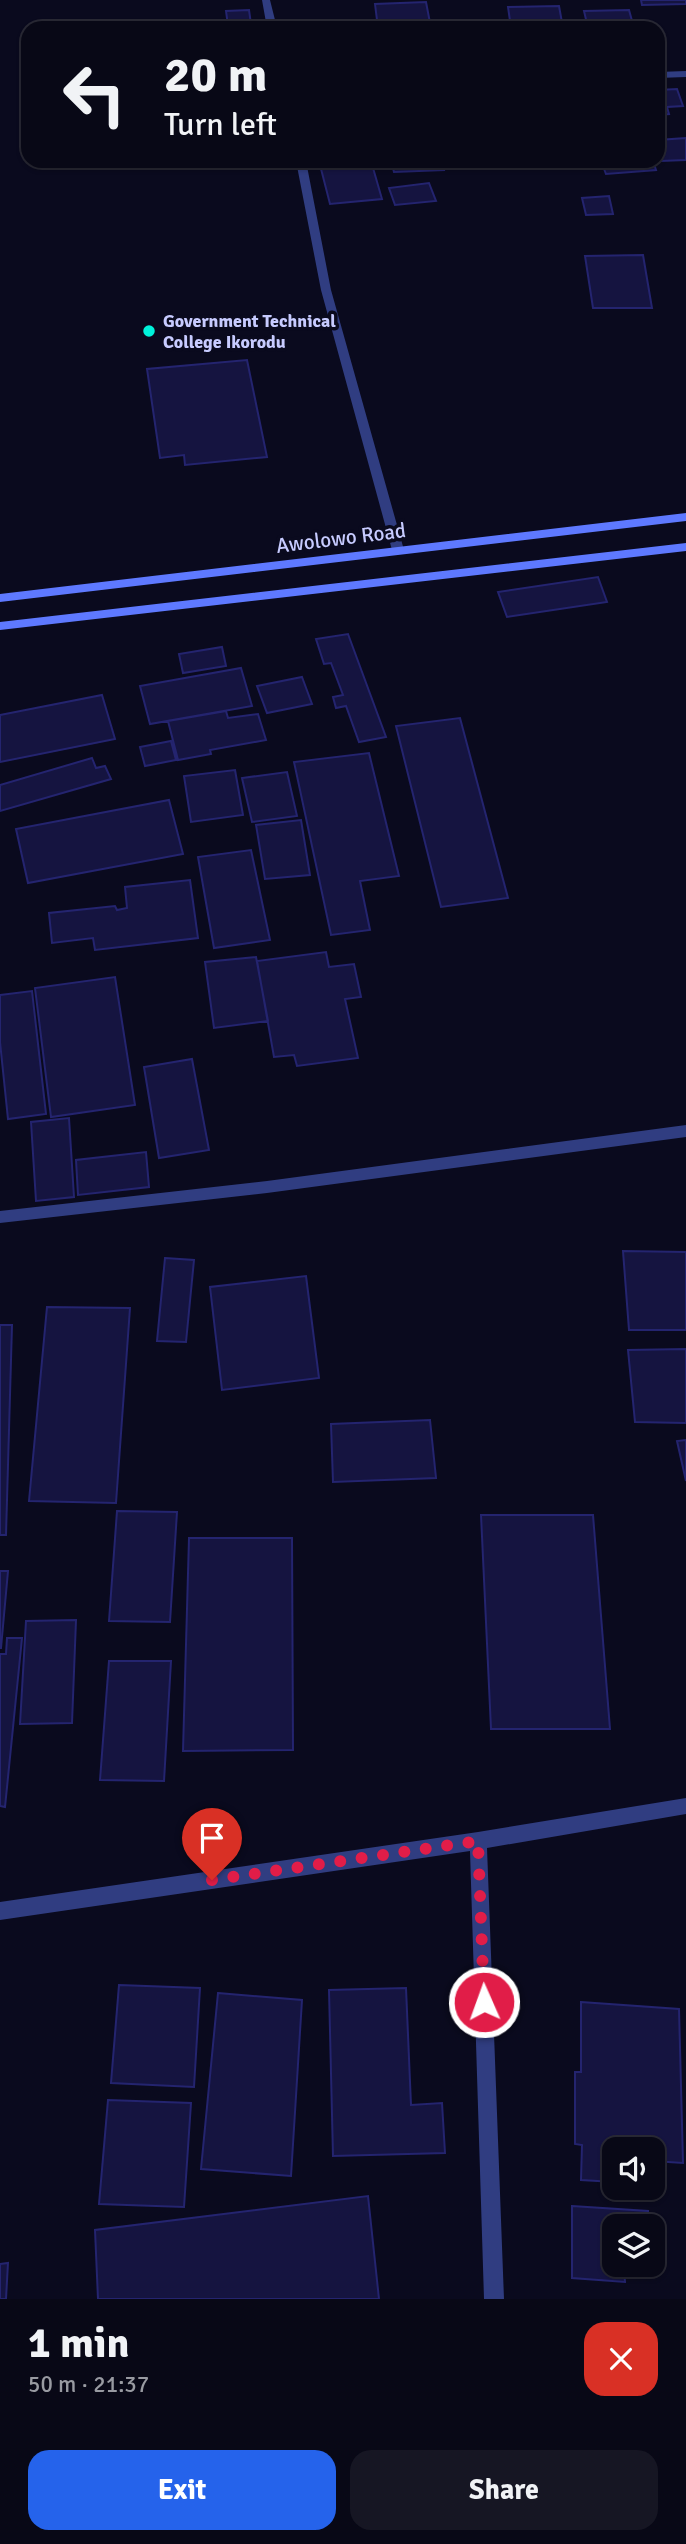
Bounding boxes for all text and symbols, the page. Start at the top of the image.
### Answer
text: 20 m [164,45,267,105]
icon: left [49,49,140,140]
text: Turn left [164,105,277,144]
place label: Government Technical College Ikorodu [163,310,336,353]
marker: Government Technical College Ikorodu [141,323,157,339]
street label: Awolowo Road [275,517,407,559]
pin [182,1808,242,1880]
icon: arrive [193,1819,231,1857]
position arrow [447,1965,521,2039]
map controls [602,2137,665,2277]
button: sound [602,2137,665,2200]
button: layers [602,2214,665,2277]
text: 1 min [28,2318,129,2369]
button: close [584,2322,658,2396]
text: 50 m · 21:37 [28,2370,149,2399]
button: Exit [28,2450,336,2530]
button: Share [350,2450,658,2530]

